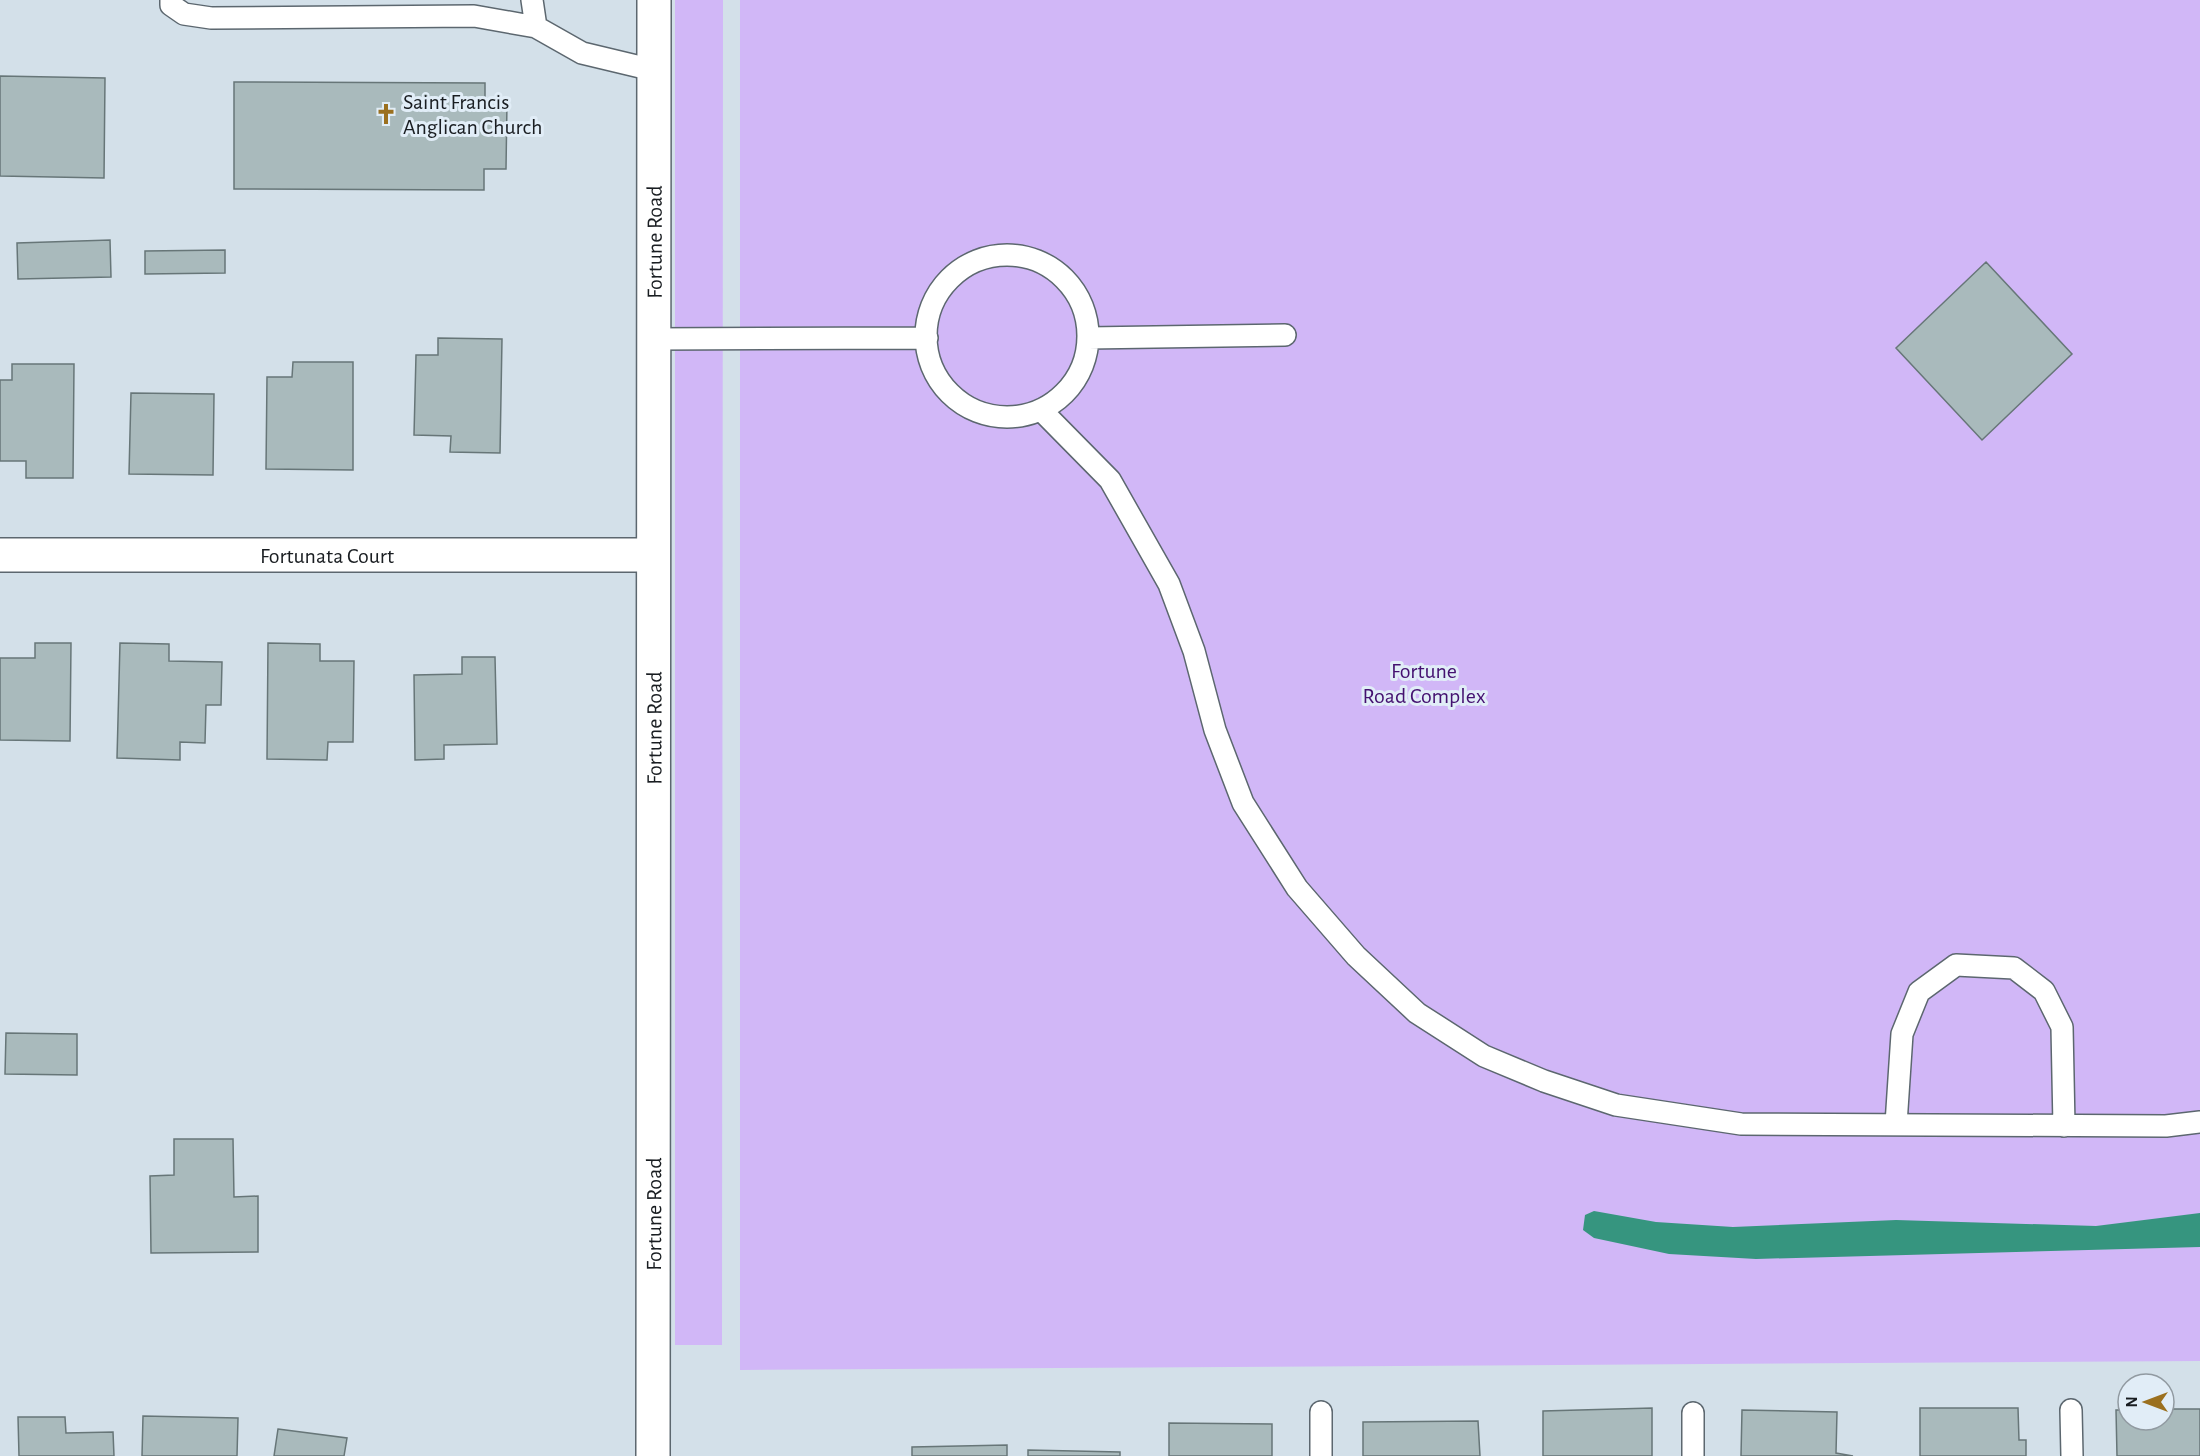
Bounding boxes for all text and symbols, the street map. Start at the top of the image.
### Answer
place label: Saint Francis Anglican Church [403,91,542,138]
church icon: Saint Francis Anglican Church [374,102,398,126]
street label: Fortune Road [644,185,666,299]
street label: Fortunata Court [260,545,394,567]
park label: Fortune Road Complex [1363,660,1486,707]
street label: Fortune Road [643,671,666,785]
street label: Fortune Road [643,1157,665,1271]
north arrow [2116,1372,2176,1432]
text: N [2124,1396,2140,1408]

